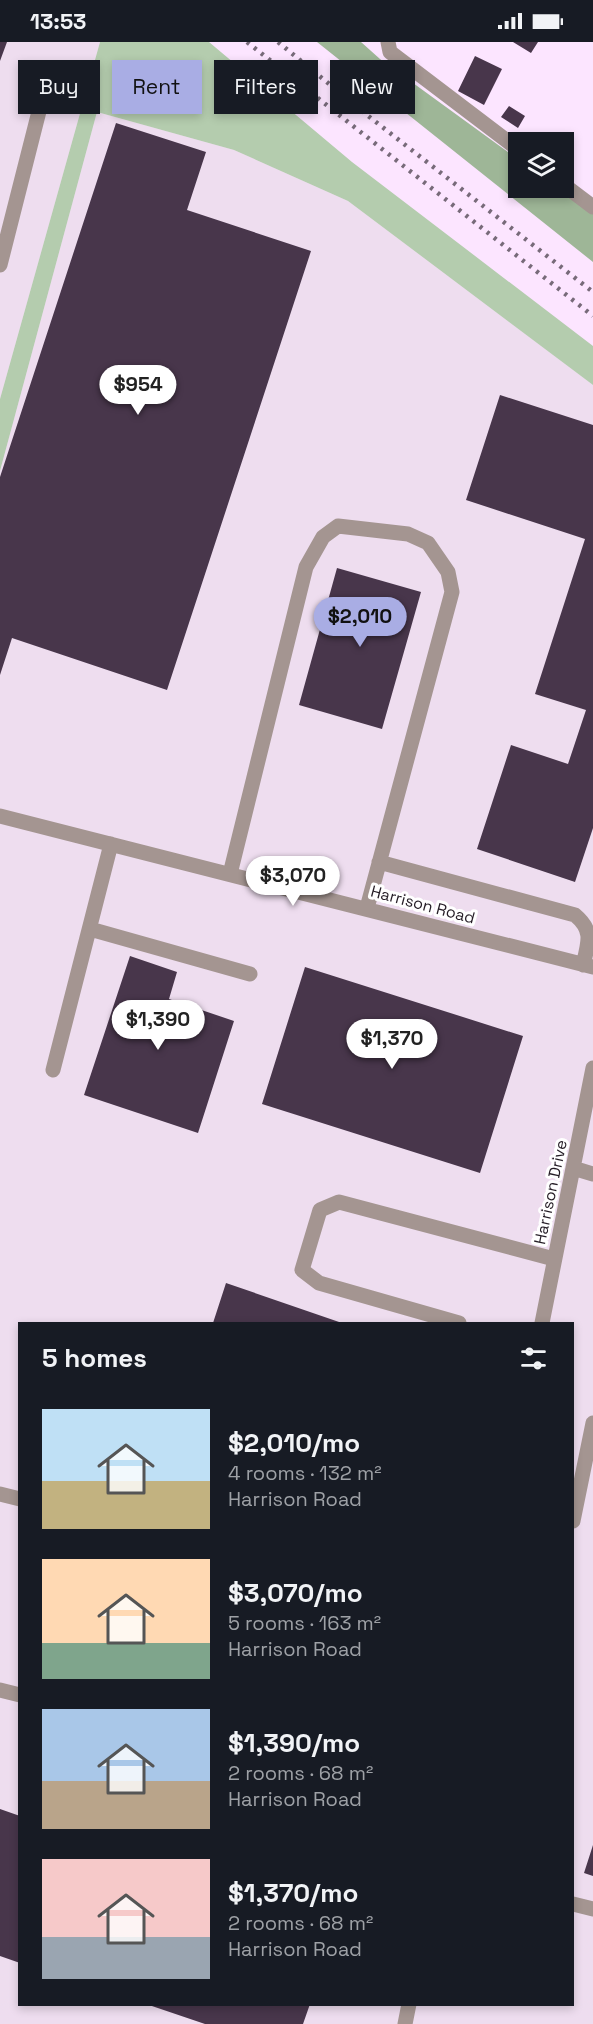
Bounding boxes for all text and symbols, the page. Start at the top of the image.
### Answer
text: 13:53 [30,7,86,35]
chip: Buy [18,60,100,114]
chip: Rent [112,60,202,114]
chip: Filters [214,60,318,114]
chip: New [330,60,415,114]
map controls [508,132,574,198]
button: layers [508,132,574,198]
pin: $954 [102,365,174,416]
text: $954 [113,371,163,397]
pin: $2,010 [311,597,409,648]
text: $2,010 [328,603,392,629]
pin: $3,070 [244,856,342,907]
text: $3,070 [260,862,326,888]
street label: Harrison Road [368,880,477,928]
pin: $1,390 [109,1000,207,1051]
text: $1,390 [126,1006,190,1032]
pin: $1,370 [343,1019,441,1070]
text: $1,370 [360,1025,424,1051]
street label: Harrison Drive [529,1138,572,1246]
text: 5 homes [42,1341,147,1375]
icon: filters [517,1342,550,1375]
text: $2,010/mo [228,1426,360,1460]
icon: home [90,1433,162,1505]
text: 4 rooms · 132 m² [228,1460,381,1486]
text: Harrison Road [228,1486,362,1512]
text: $3,070/mo [228,1576,363,1610]
icon: home [90,1583,162,1655]
text: 5 rooms · 163 m² [228,1610,381,1636]
text: Harrison Road [228,1636,362,1662]
text: $1,390/mo [228,1726,360,1760]
icon: home [90,1733,162,1805]
text: 2 rooms · 68 m² [228,1760,373,1786]
text: Harrison Road [228,1786,362,1812]
text: $1,370/mo [228,1876,358,1910]
icon: home [90,1883,162,1955]
text: 2 rooms · 68 m² [228,1910,373,1936]
text: Harrison Road [228,1936,362,1962]

